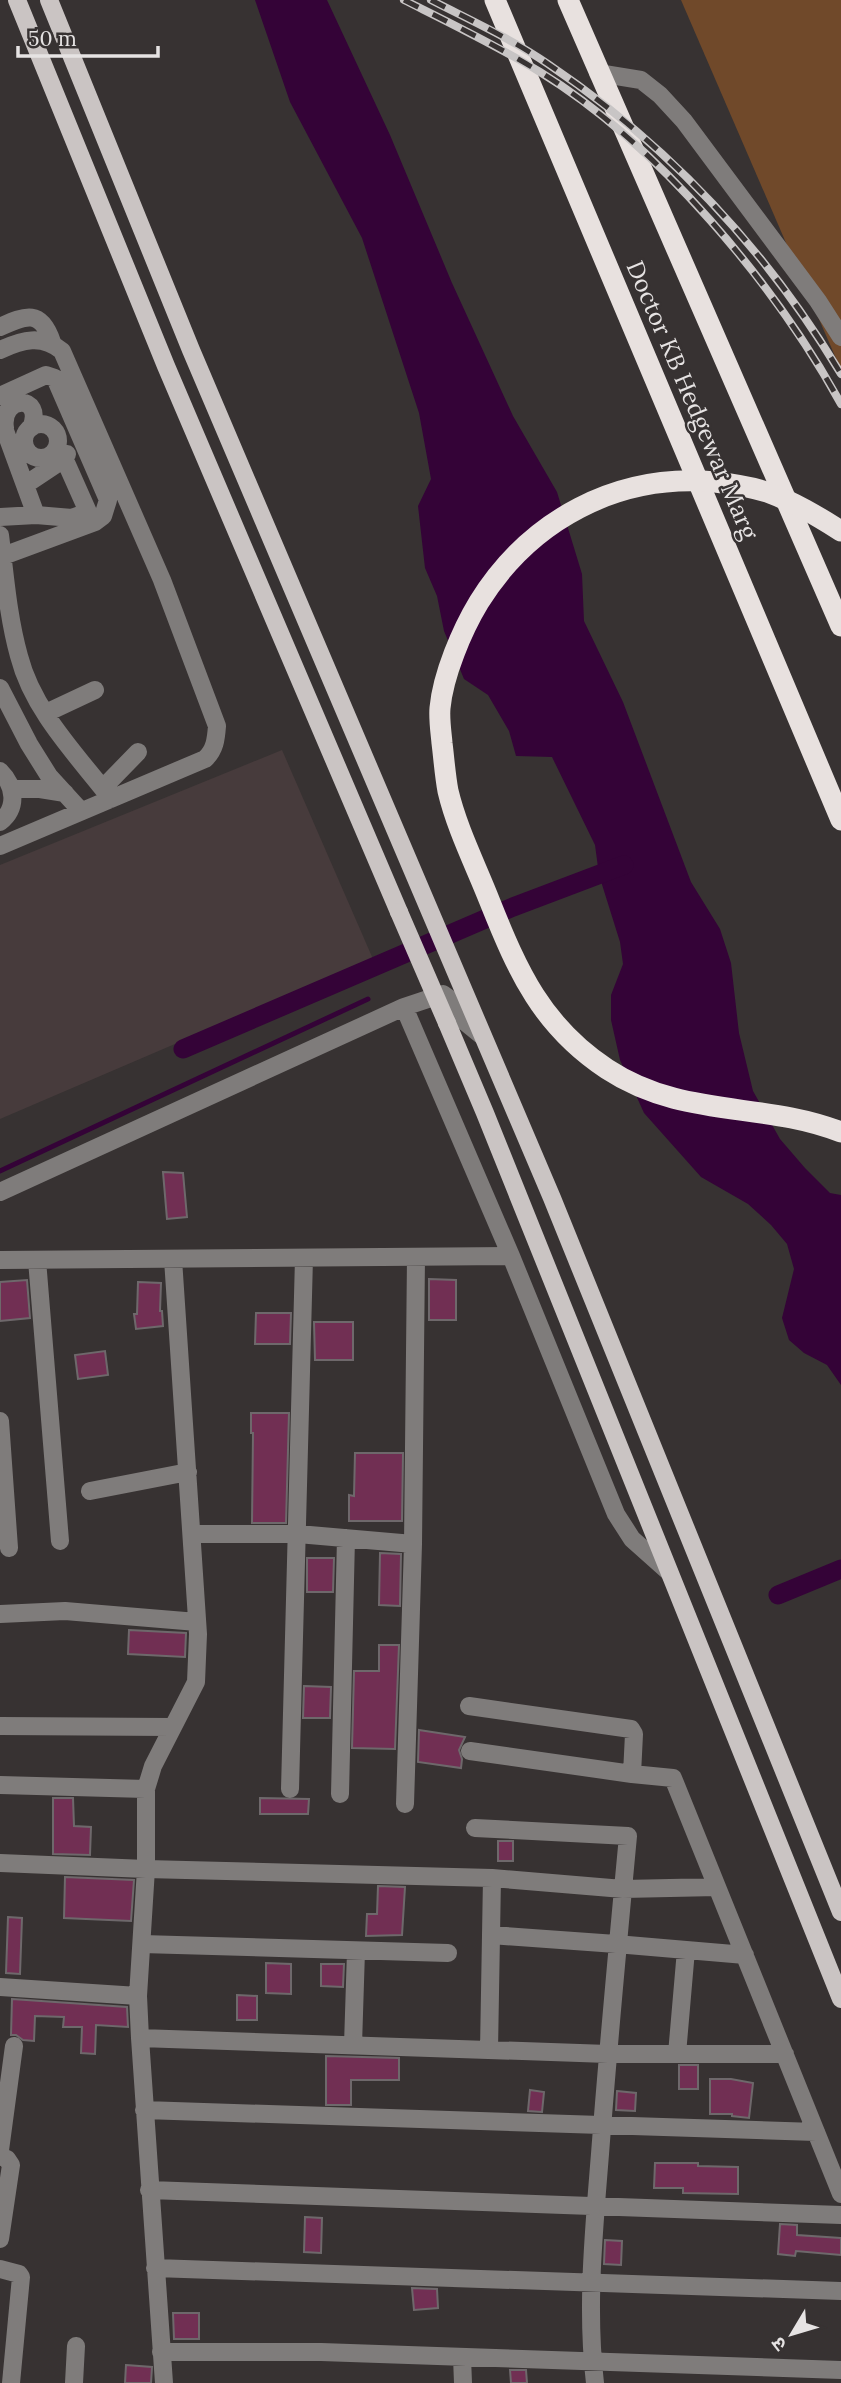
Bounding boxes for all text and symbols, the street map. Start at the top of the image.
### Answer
scale bar [18,14,158,58]
text: 50 m [28,25,77,52]
street label: Doctor KB Hedgewar Marg [620,256,766,544]
north arrow [757,2299,827,2369]
text: उ [765,2332,791,2356]

